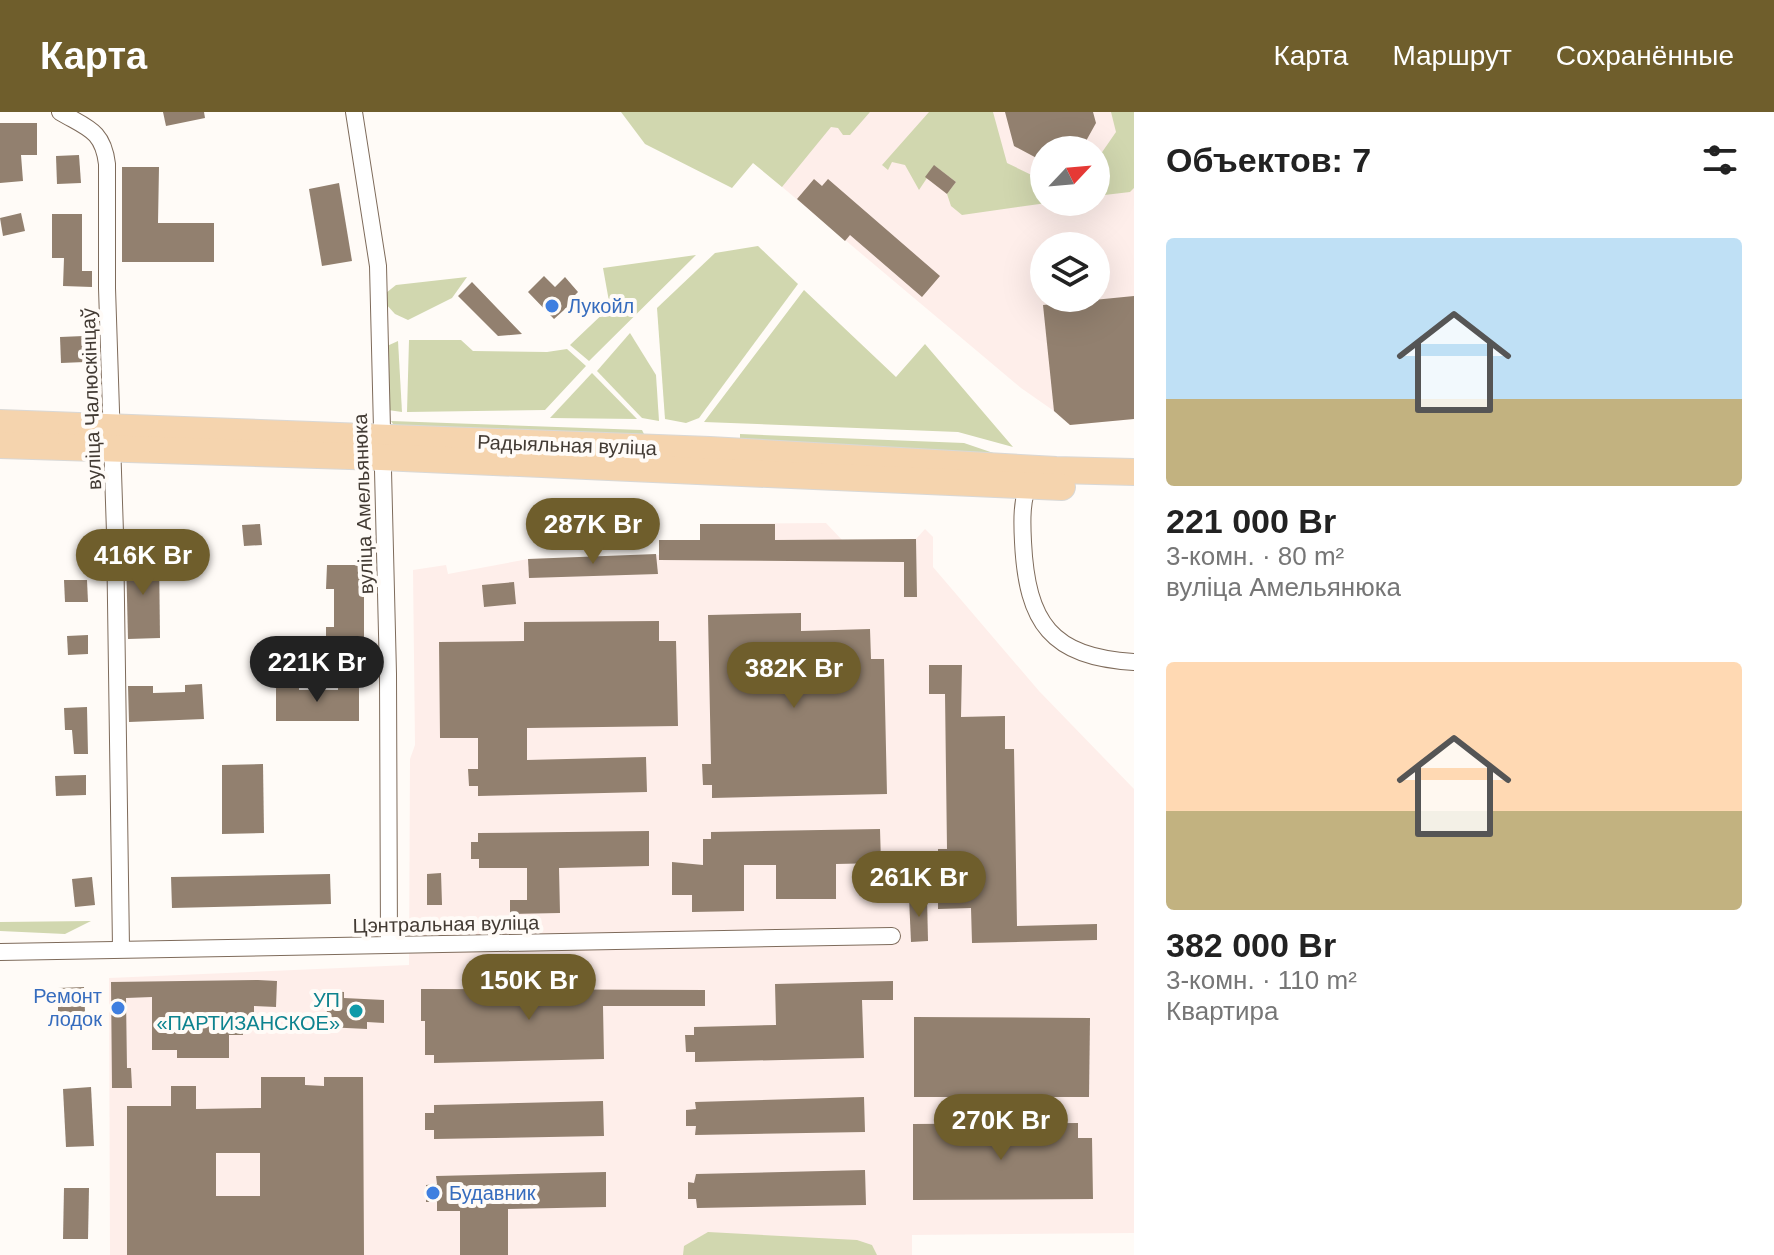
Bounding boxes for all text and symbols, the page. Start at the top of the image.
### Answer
text: Карта [40,35,147,77]
text: Карта [1273,40,1348,71]
text: Маршрут [1392,40,1512,71]
text: Сохранённые [1556,40,1734,71]
north arrow [1030,136,1110,216]
map controls [1030,136,1110,312]
icon: filters [1698,138,1742,182]
text: Объектов: 7 [1166,141,1371,179]
button: layers [1030,232,1110,312]
icon: home [1382,290,1526,434]
place label: Лукойл [568,295,634,317]
marker: Лукойл [543,297,561,315]
street label: вуліца Чалюскінцаў [77,308,105,490]
street label: вуліца Амельянюка [349,412,377,595]
street label: Радыяльная вуліца [477,431,658,459]
pin: 287K Br [519,498,667,566]
text: 221 000 Br [1166,502,1336,540]
text: 287K Br [544,509,642,539]
pin: 416K Br [69,529,217,597]
text: 416K Br [94,540,192,570]
text: 3-комн. · 80 m² [1166,541,1344,571]
text: вуліца Амельянюка [1166,572,1401,602]
pin: 221K Br [243,636,391,704]
pin: 382K Br [720,642,868,710]
text: 221K Br [268,647,366,677]
text: 382K Br [745,653,843,683]
icon: home [1382,714,1526,858]
pin: 261K Br [845,851,993,919]
text: 261K Br [870,862,968,892]
street label: Цэнтральная вуліца [353,911,540,937]
text: 382 000 Br [1166,926,1336,964]
pin: 150K Br [455,954,603,1022]
text: 150K Br [480,965,578,995]
text: 3-комн. · 110 m² [1166,965,1357,995]
place label: Ремонт лодок [33,985,102,1030]
place label: УП «ПАРТИЗАНСКОЕ» [156,989,340,1034]
text: Квартира [1166,996,1278,1026]
marker: Ремонт лодок [109,999,127,1017]
marker: УП «ПАРТИЗАНСКОЕ» [347,1002,365,1020]
pin: 270K Br [927,1094,1075,1162]
text: 270K Br [952,1105,1050,1135]
place label: Будавник [449,1182,536,1204]
marker: Будавник [424,1184,442,1202]

